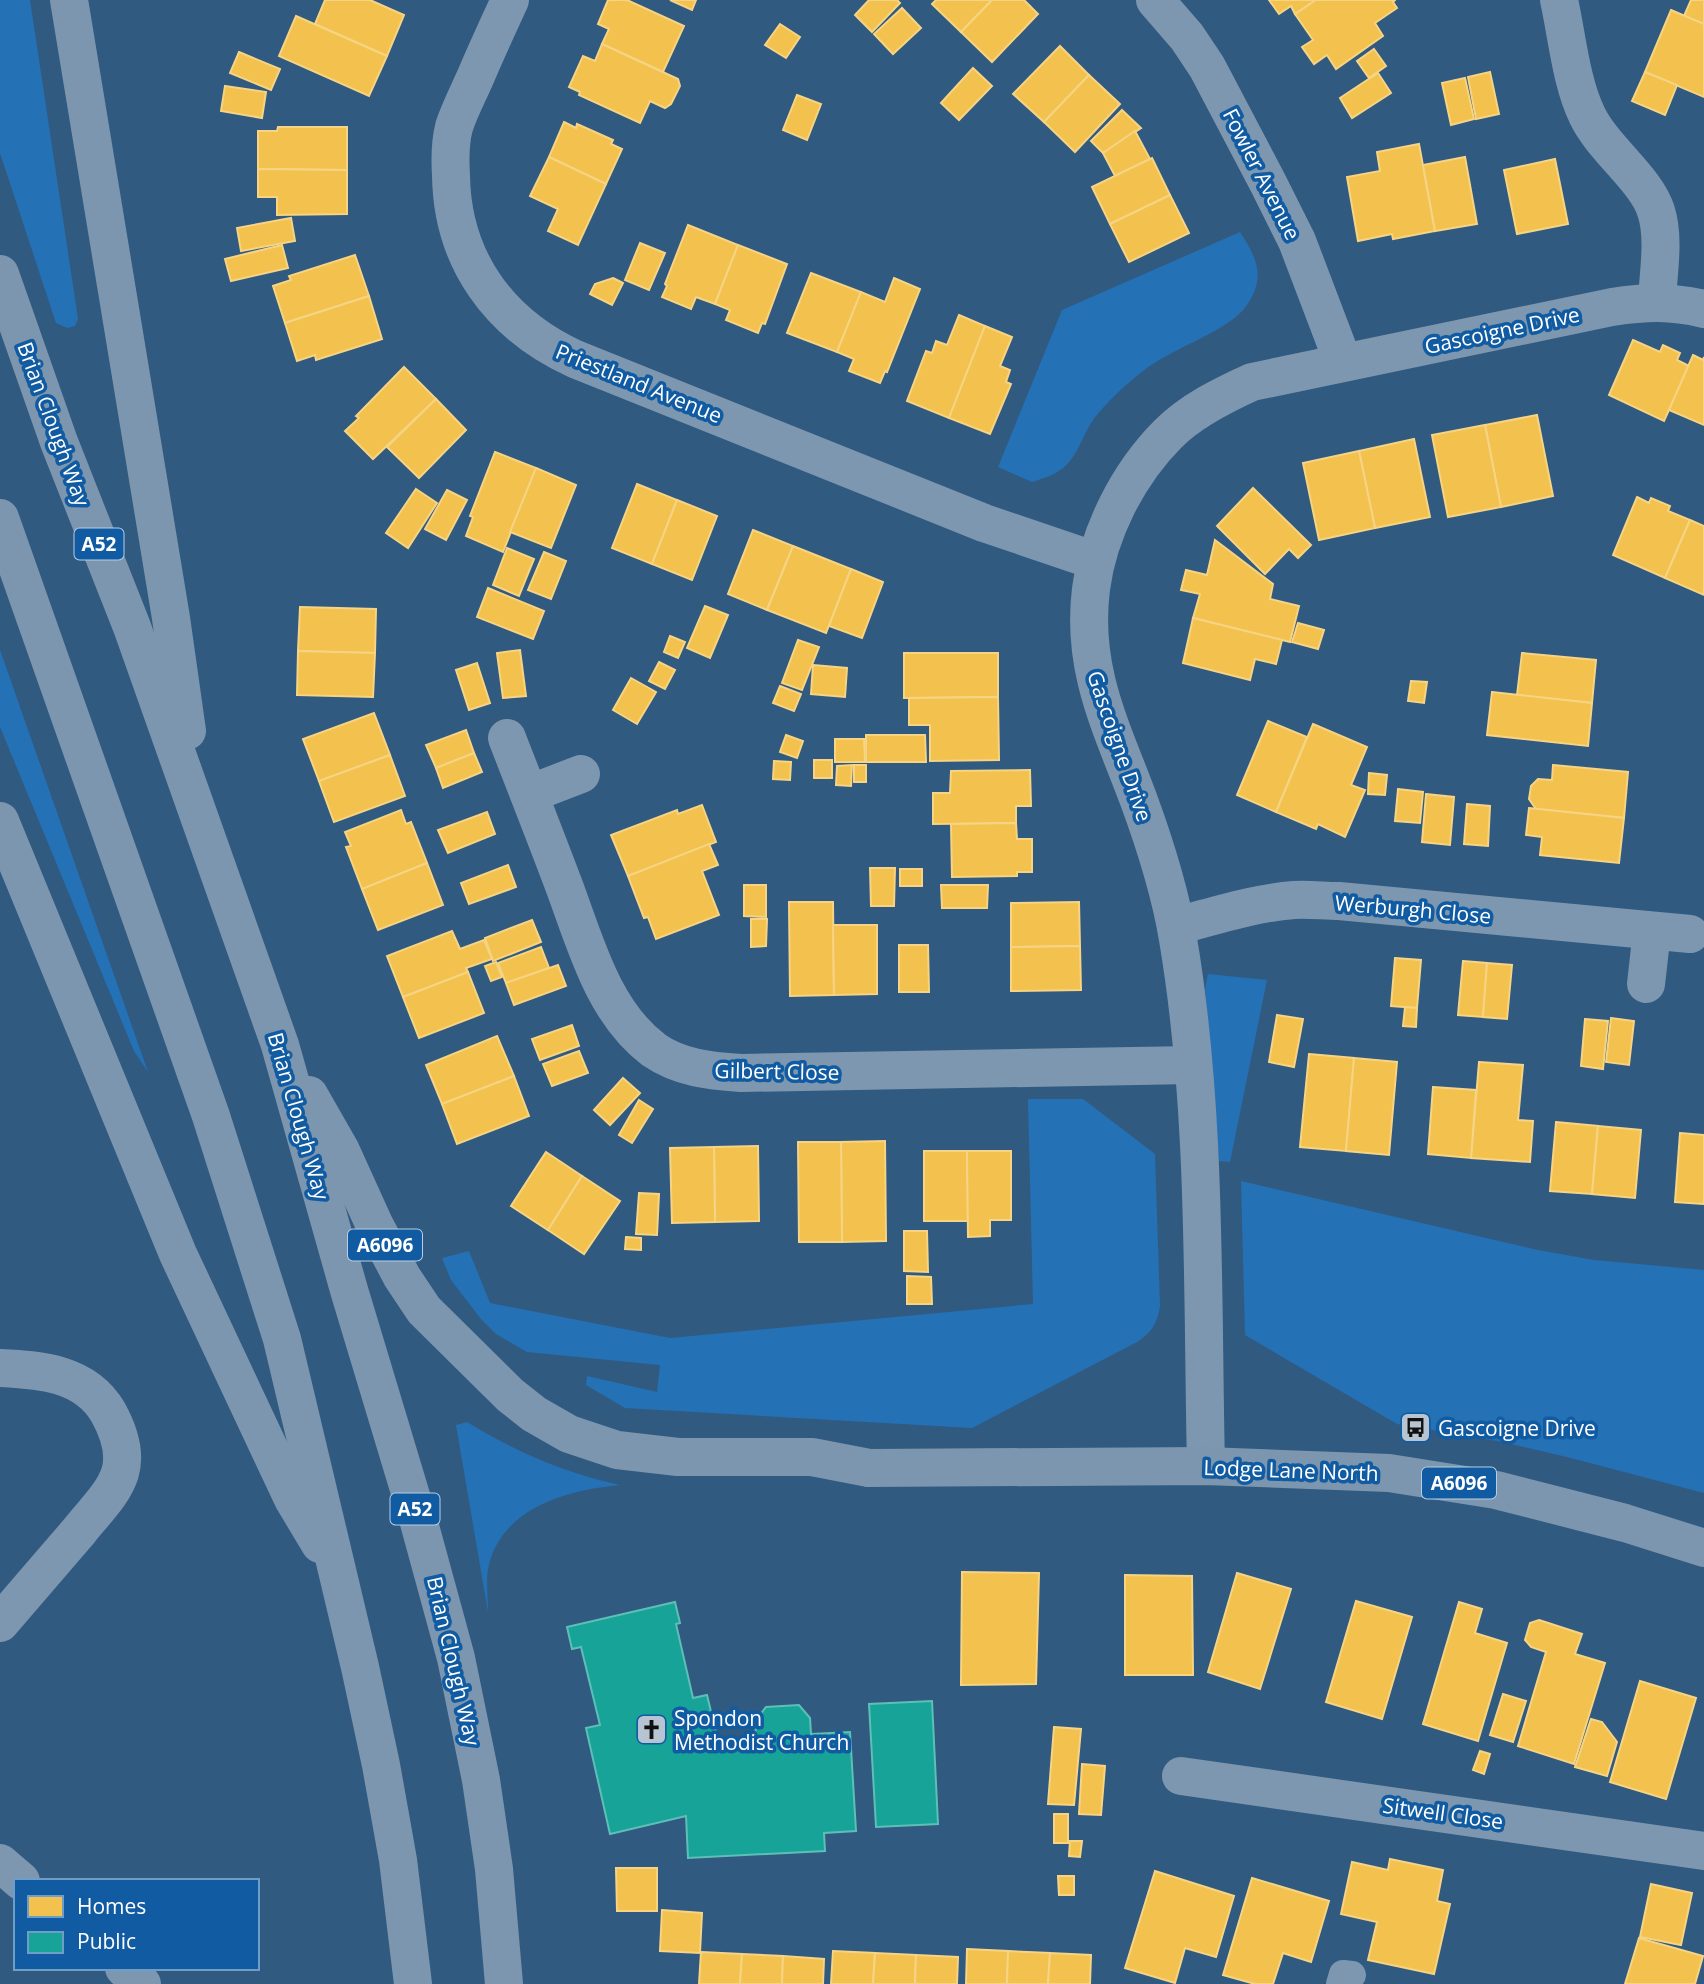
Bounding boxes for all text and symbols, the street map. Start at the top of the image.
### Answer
street label: Fowler Avenue [1217,103,1307,245]
street label: Gascoigne Drive [1422,300,1582,360]
street label: Priestland Avenue [552,337,726,429]
street label: Brian Clough Way [11,338,97,510]
road number: A52 [74,528,124,559]
street label: Gascoigne Drive [1081,667,1159,825]
street label: Werburgh Close [1334,888,1492,930]
street label: Brian Clough Way [262,1029,336,1203]
street label: Gilbert Close [714,1056,840,1086]
road number: A6096 [348,1230,422,1260]
bus stop icon: Gascoigne Drive [1398,1411,1432,1445]
place label: Gascoigne Drive [1438,1414,1596,1442]
street label: Lodge Lane North [1203,1453,1379,1487]
road number: A6096 [1422,1468,1496,1498]
road number: A52 [390,1494,440,1525]
street label: Brian Clough Way [421,1574,487,1749]
place label: Spondon Methodist Church [674,1704,849,1756]
church icon: Spondon Methodist Church [634,1713,668,1747]
street label: Sitwell Close [1381,1791,1505,1835]
legend [14,1879,259,1970]
text: Homes [77,1892,146,1920]
text: Public [77,1927,136,1955]

